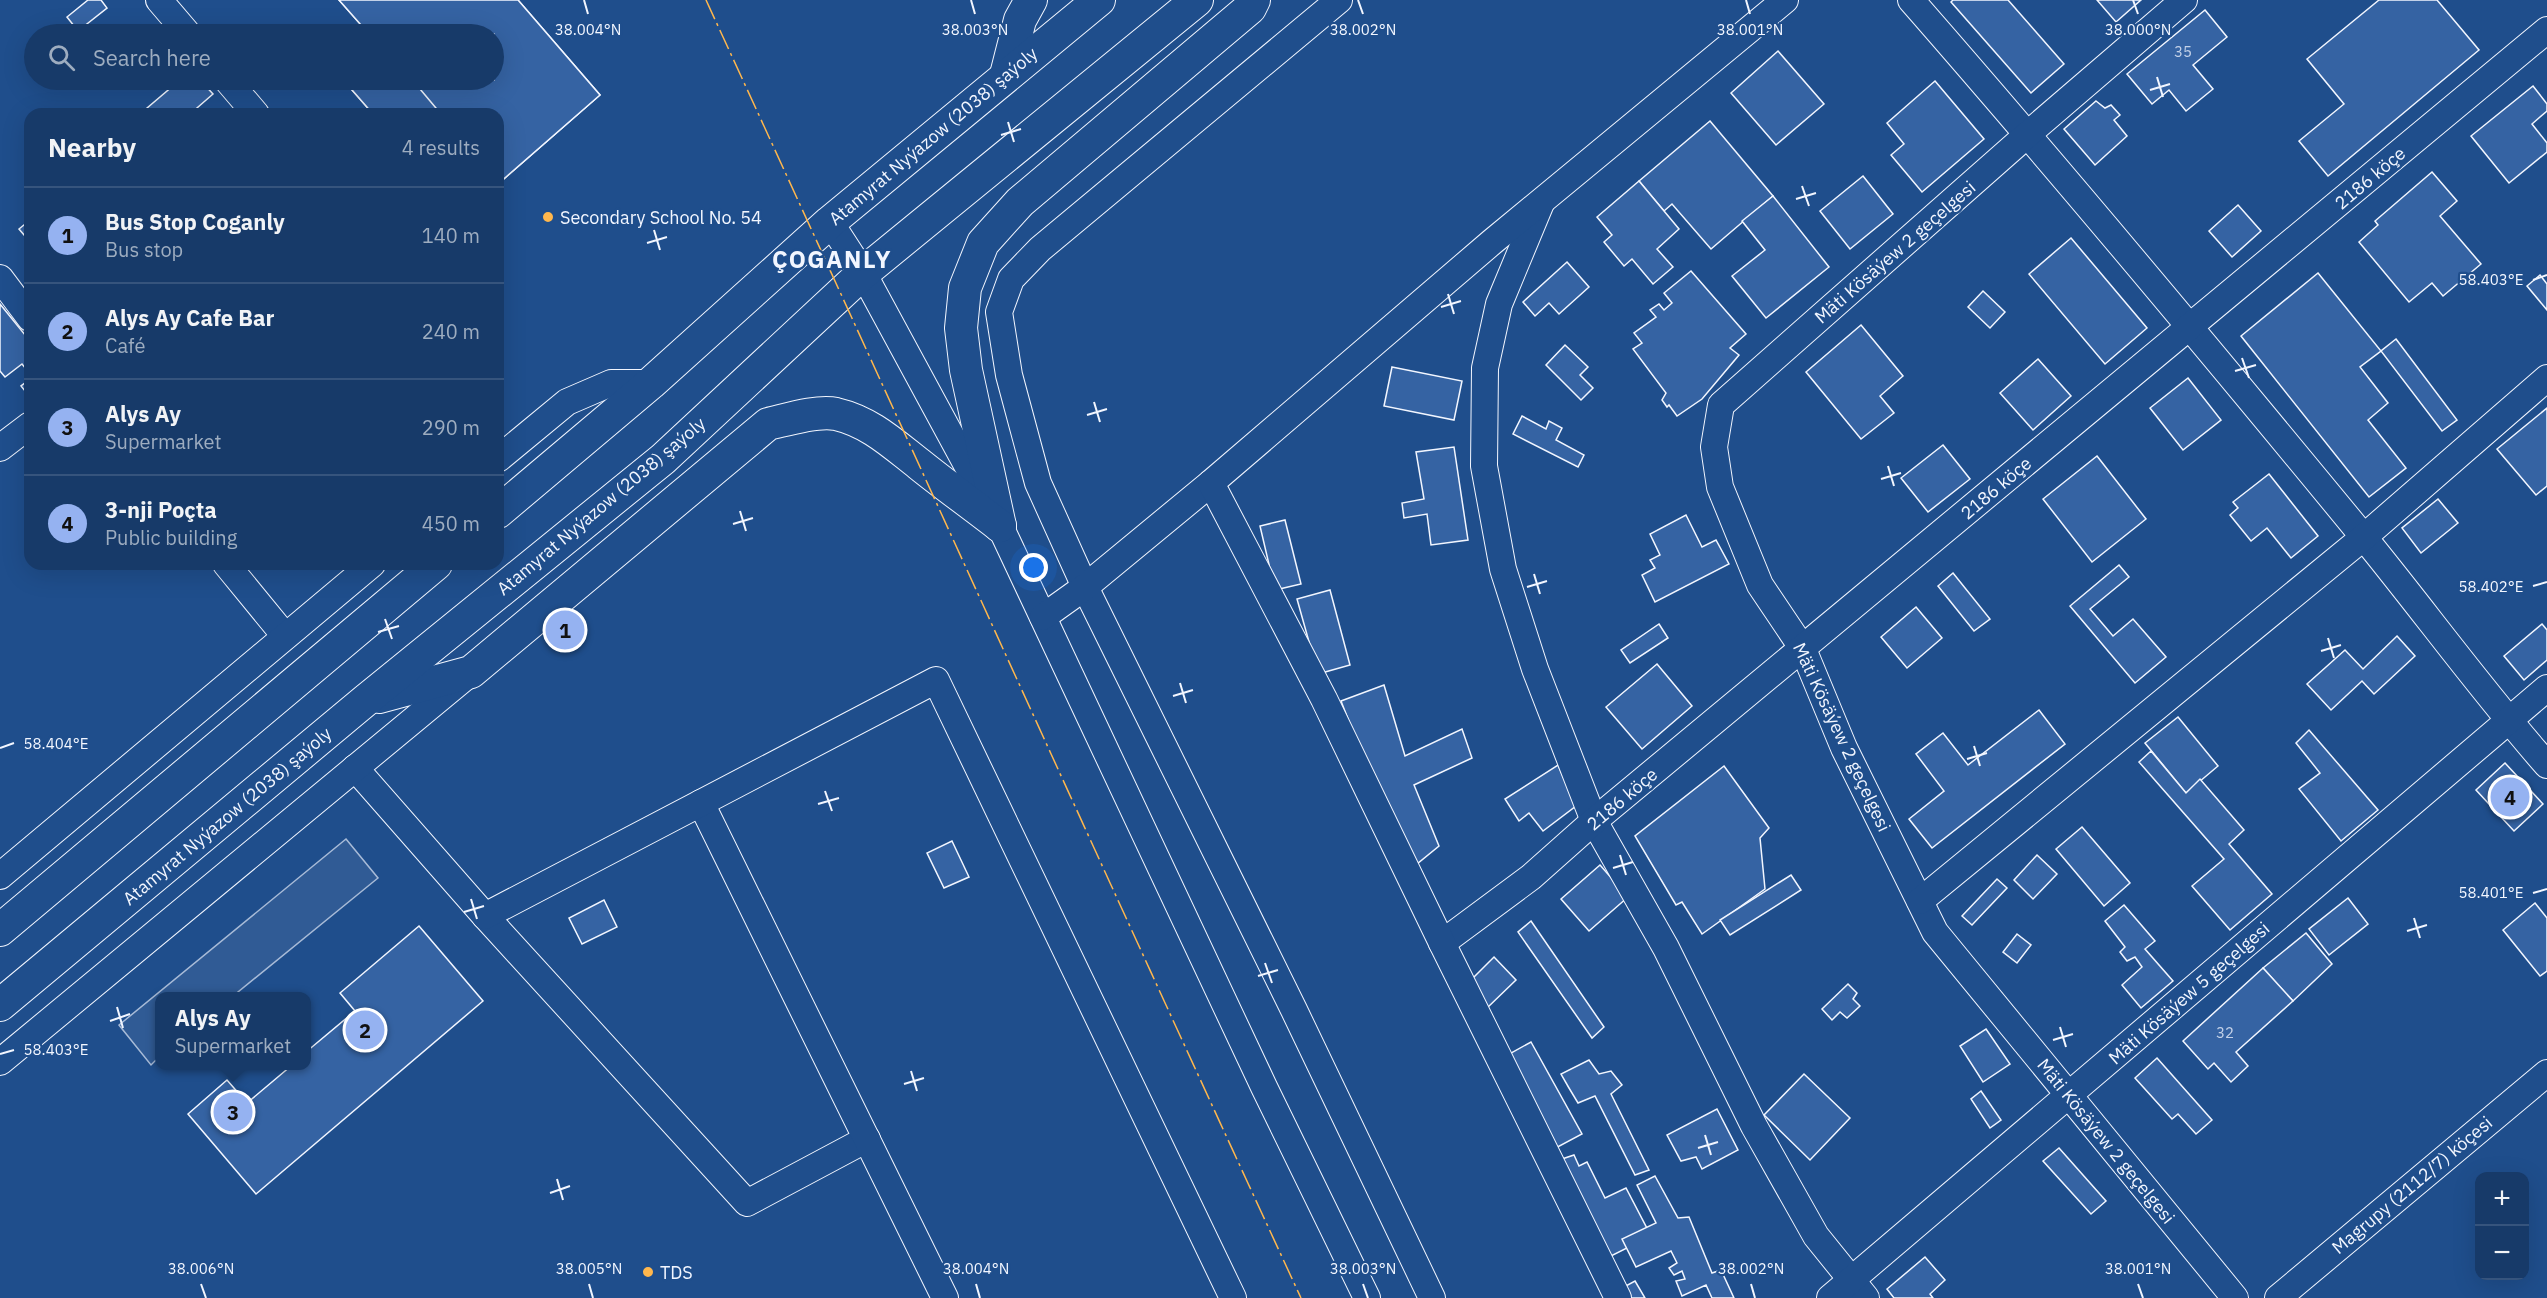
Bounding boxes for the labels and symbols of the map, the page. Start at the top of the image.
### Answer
text: 38.004°N [555,20,621,39]
text: 38.003°N [942,20,1008,39]
text: 38.002°N [1330,20,1396,39]
text: 38.001°N [1717,20,1783,39]
text: 38.000°N [2105,20,2171,39]
street label: Atamyrat Nyýazow (2038) şaýoly [824,42,1042,230]
house number: 35 [2174,42,2192,61]
street label: 2186 köçe [2330,142,2410,214]
street label: Mäti Kösäýew 2 geçelgesi [1810,176,1980,328]
place label: Secondary School No. 54 [560,206,762,229]
marker: Secondary School No. 54 [541,210,555,224]
district label: ÇOGANLY [772,243,892,275]
text: 58.403°E [2459,270,2523,289]
street label: Atamyrat Nyýazow (2038) şaýoly [492,412,710,600]
street label: 2186 köçe [1956,452,2036,524]
your location [1019,553,1048,582]
text: 58.402°E [2459,577,2523,596]
pin: 1 [546,608,584,652]
street label: Mäti Kösäýew 2 geçelgesi [1788,639,1896,835]
street label: Atamyrat Nyýazow (2038) şaýoly [118,722,336,910]
text: 58.404°E [24,734,88,753]
street label: 2186 köçe [1582,763,1662,835]
pin: 4 [2490,774,2530,820]
text: 58.401°E [2459,883,2523,902]
street label: Mäti Kösäýew 5 geçelgesi [2104,917,2274,1069]
pin: 2 [346,1008,385,1052]
house number: 32 [2216,1023,2234,1042]
text: 58.403°E [24,1040,88,1059]
street label: Mäti Kösäýew 2 geçelgesi [2032,1054,2180,1228]
pin: 3 [214,1090,252,1134]
street label: Magrupy (2112/7) köçesi [2327,1111,2497,1259]
text: 38.006°N [168,1259,234,1278]
text: 38.005°N [556,1259,622,1278]
text: 38.004°N [943,1259,1009,1278]
text: 38.003°N [1330,1259,1396,1278]
text: 38.002°N [1718,1259,1784,1278]
text: 38.001°N [2105,1259,2171,1278]
place label: TDS [660,1261,693,1284]
marker: TDS [641,1265,655,1279]

